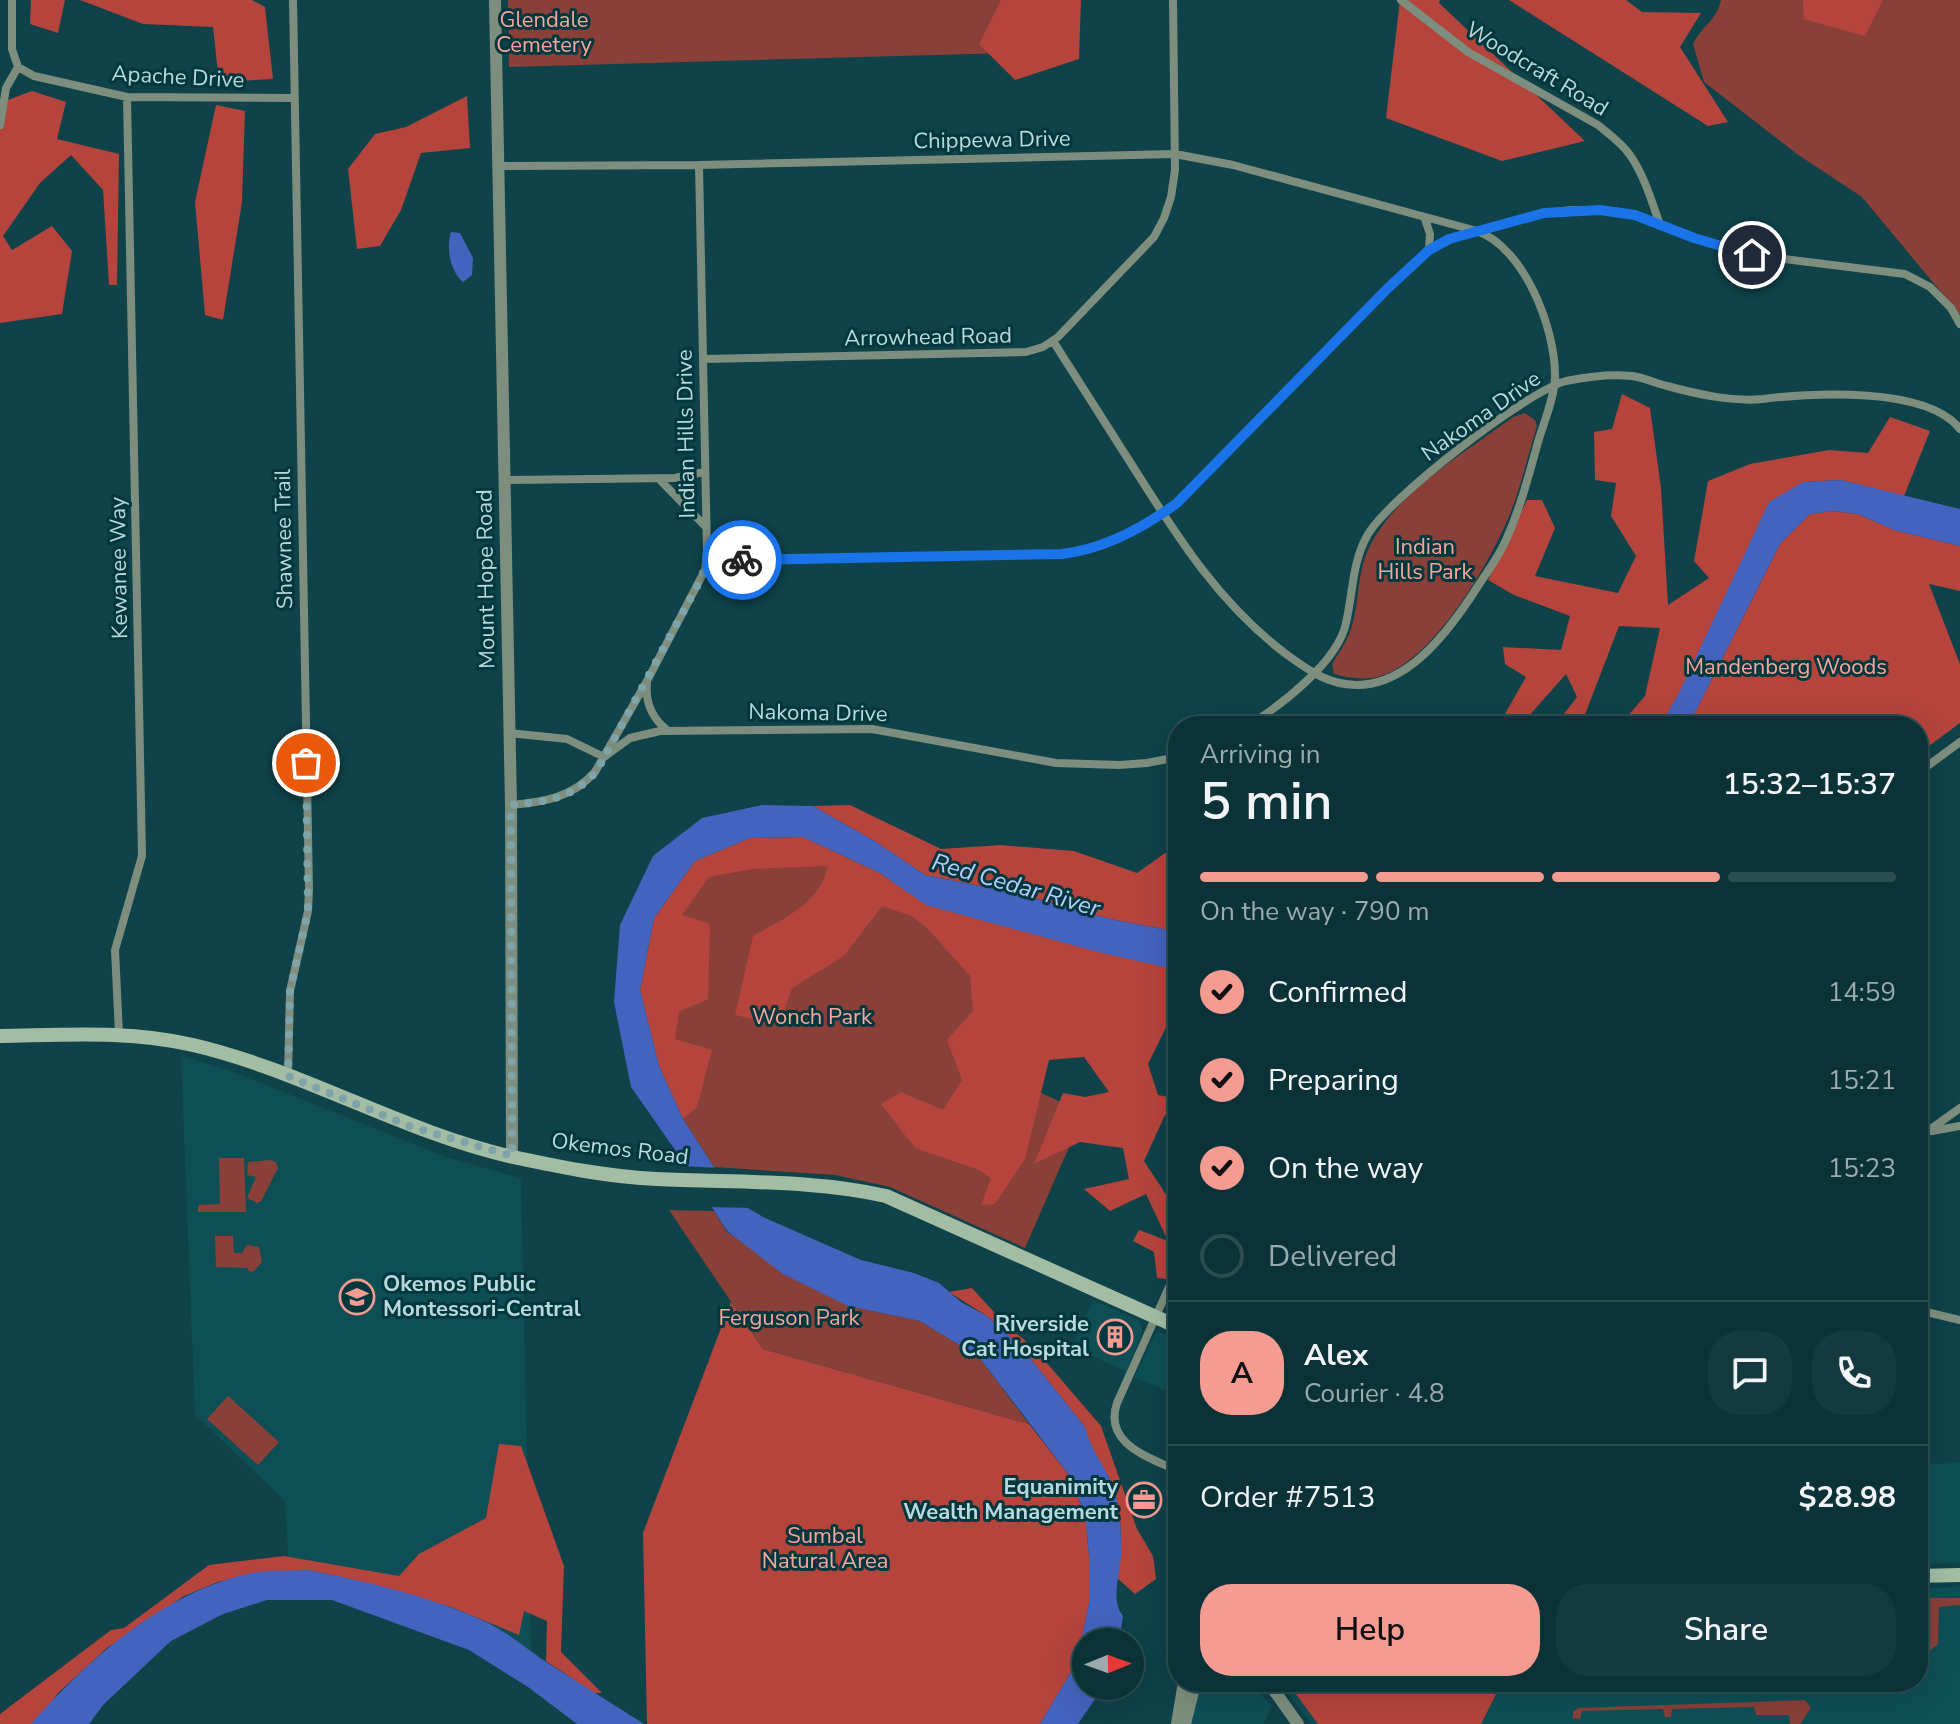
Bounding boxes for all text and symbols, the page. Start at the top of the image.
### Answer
park label: Glendale Cemetery [496,5,592,60]
street label: Woodcraft Road [1460,15,1614,123]
street label: Apache Drive [111,59,245,95]
street label: Chippewa Drive [913,124,1071,156]
pin [1718,221,1786,289]
icon: home [1730,233,1774,277]
street label: Arrowhead Road [844,321,1012,353]
street label: Indian Hills Drive [670,349,702,519]
street label: Nakoma Drive [1415,364,1547,468]
street label: Shawnee Trail [268,468,300,609]
street label: Mount Hope Road [469,489,503,669]
street label: Kewanee Way [103,496,135,639]
courier [702,520,782,600]
park label: Indian Hills Park [1378,532,1473,587]
icon: bike [720,538,764,582]
park label: Mandenberg Woods [1685,652,1887,682]
street label: Nakoma Drive [748,697,888,729]
pin [272,729,340,797]
text: Arriving in [1200,737,1321,772]
icon: bag [284,741,328,785]
text: 15:32–15:37 [1723,764,1896,805]
text: 5 min [1200,766,1333,837]
water label: Red Cedar River [928,846,1105,925]
text: On the way · 790 m [1200,894,1429,929]
icon: check [1200,970,1244,1014]
text: Confirmed [1268,972,1408,1013]
text: 14:59 [1828,975,1896,1010]
park label: Wonch Park [752,1002,873,1032]
icon: check [1200,1058,1244,1102]
text: Preparing [1268,1060,1399,1101]
text: 15:21 [1828,1063,1896,1098]
street label: Okemos Road [550,1126,690,1172]
icon: check [1200,1146,1244,1190]
text: On the way [1268,1148,1423,1189]
text: 15:23 [1828,1151,1896,1186]
text: Delivered [1268,1236,1397,1277]
place label: Okemos Public Montessori-Central [383,1269,581,1324]
school or university icon: Okemos Public Montessori-Central [338,1278,376,1316]
park label: Ferguson Park [718,1303,861,1333]
place label: Riverside Cat Hospital [961,1309,1089,1364]
building icon: Riverside Cat Hospital [1096,1318,1134,1356]
button: chat [1708,1331,1792,1415]
button: phone [1812,1331,1896,1415]
text: Alex [1304,1335,1368,1376]
text: A [1231,1353,1253,1394]
text: Courier · 4.8 [1304,1376,1445,1411]
place label: Equanimity Wealth Management [903,1472,1119,1527]
text: Order #7513 [1200,1477,1375,1518]
text: $28.98 [1799,1477,1896,1518]
office icon: Equanimity Wealth Management [1125,1481,1163,1519]
park label: Sumbal Natural Area [762,1521,888,1576]
button: Help [1200,1584,1540,1676]
button: Share [1556,1584,1896,1676]
north arrow [1072,1628,1144,1700]
map controls [1072,1628,1144,1700]

